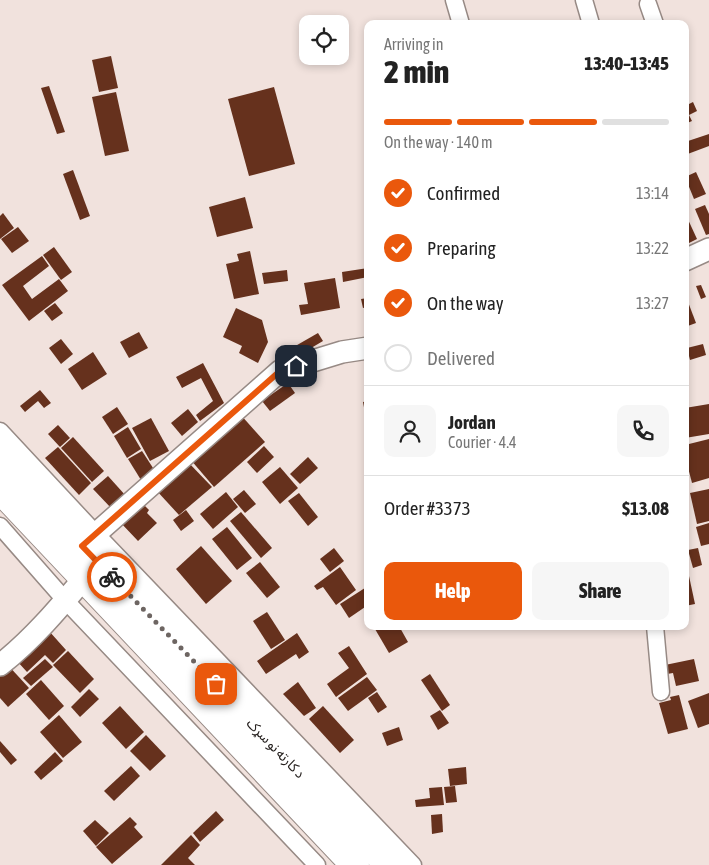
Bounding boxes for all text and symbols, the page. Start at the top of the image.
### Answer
map controls [299,15,349,65]
button: locate [299,15,349,65]
text: Arriving in [384,35,444,53]
text: 13:40–13:45 [584,52,669,74]
text: 2 min [384,53,449,90]
text: On the way · 140 m [384,133,493,151]
icon: check [384,179,412,207]
text: Confirmed [427,182,500,204]
text: 13:14 [636,184,669,202]
icon: check [384,234,412,262]
text: Preparing [427,237,496,259]
text: 13:22 [636,239,669,257]
icon: check [384,289,412,317]
text: On the way [427,292,504,314]
text: 13:27 [636,294,669,312]
pin [275,345,317,387]
text: Delivered [427,347,495,369]
icon: home [282,352,310,380]
button: person [384,405,436,457]
button: phone [617,405,669,457]
text: Jordan [448,411,496,433]
text: Courier · 4.4 [448,433,517,451]
text: Order #3373 [384,497,471,519]
text: $13.08 [622,497,669,519]
courier [87,552,137,602]
button: Help [384,562,522,620]
button: Share [532,562,669,620]
icon: bike [98,563,126,591]
pin [195,663,237,705]
icon: bag [202,670,230,698]
street label: د کارته نو سړک [243,715,309,782]

